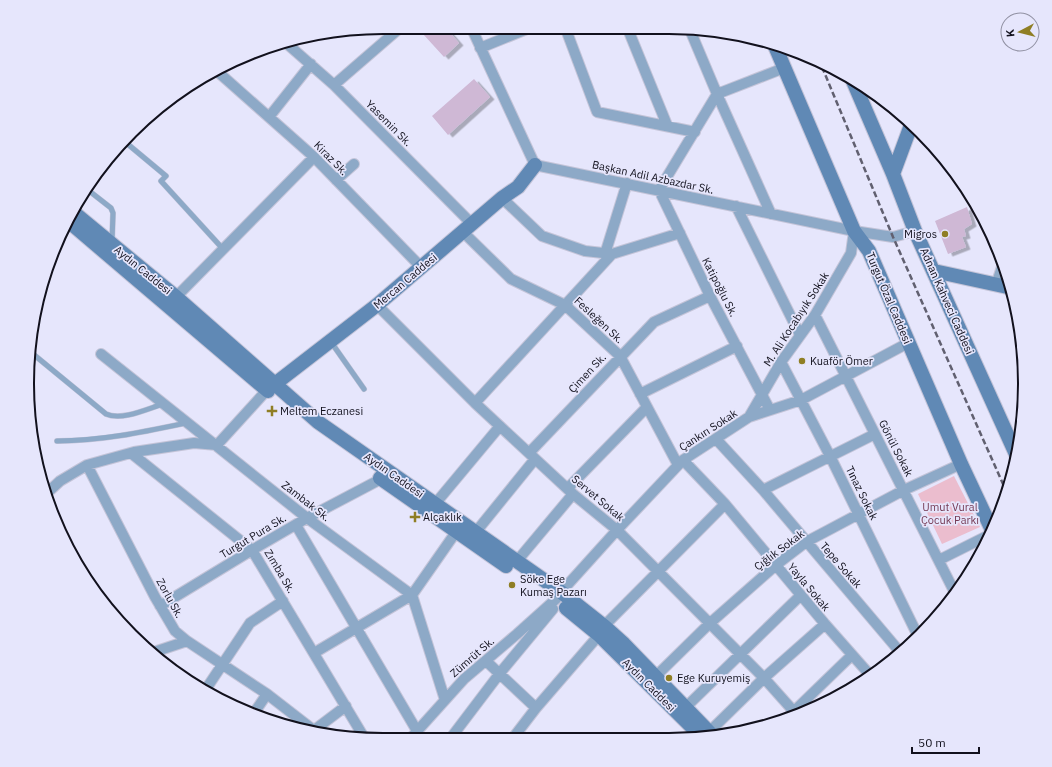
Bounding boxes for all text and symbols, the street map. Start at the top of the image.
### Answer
north arrow [1000,12,1040,52]
text: K [1003,28,1017,38]
street label: Yasemin Sk. [363,97,415,149]
street label: Kiraz Sk. [311,138,351,178]
street label: Başkan Adil Azbazdar Sk. [591,157,715,197]
place label: Migros [904,227,937,241]
marker: Migros [940,229,950,239]
street label: Aydın Caddesi [111,243,175,297]
street label: Adnan Kahveci Caddesi [917,246,977,356]
street label: Mercan Caddesi [370,250,440,312]
street label: Turgut Özal Caddesi [863,250,915,346]
street label: Katipoğlu Sk. [699,255,741,319]
street label: M. Ali Kocabıyık Sokak [760,269,832,369]
street label: Fesleğen Sk. [572,294,627,346]
street label: Çimen Sk. [565,350,609,396]
place label: Kuaför Ömer [810,354,873,368]
marker: Kuaför Ömer [797,356,807,366]
place label: Meltem Eczanesi [280,404,363,418]
marker: Meltem Eczanesi [267,406,277,416]
street label: Çankırı Sokak [676,406,740,454]
street label: Gönül Sokak [876,417,916,479]
street label: Aydın Caddesi [361,449,427,501]
street label: Tınaz Sokak [843,464,881,522]
street label: Servet Sokak [569,472,627,524]
street label: Zambak Sk. [279,478,333,524]
park label: Umut Vural Çocuk Parkı [921,500,979,527]
place label: Alçaklık [423,510,462,524]
street label: Turgut Pura Sk. [217,511,289,561]
marker: Alçaklık [410,512,420,522]
street label: Çığlık Sokak [751,526,807,574]
street label: Tepe Sokak [817,539,865,591]
street label: Zımba Sk. [261,546,299,596]
street label: Yayla Sokak [785,560,833,614]
place label: Söke Ege Kumaş Pazarı [520,572,587,599]
street label: Zorlu Sk. [153,576,187,620]
marker: Söke Ege Kumaş Pazarı [507,580,517,590]
street label: Zümrüt Sk. [447,634,497,680]
street label: Aydın Caddesi [619,655,679,715]
place label: Ege Kuruyemiş [677,671,750,685]
marker: Ege Kuruyemiş [664,673,674,683]
scale bar [912,729,979,755]
text: 50 m [918,735,946,750]

